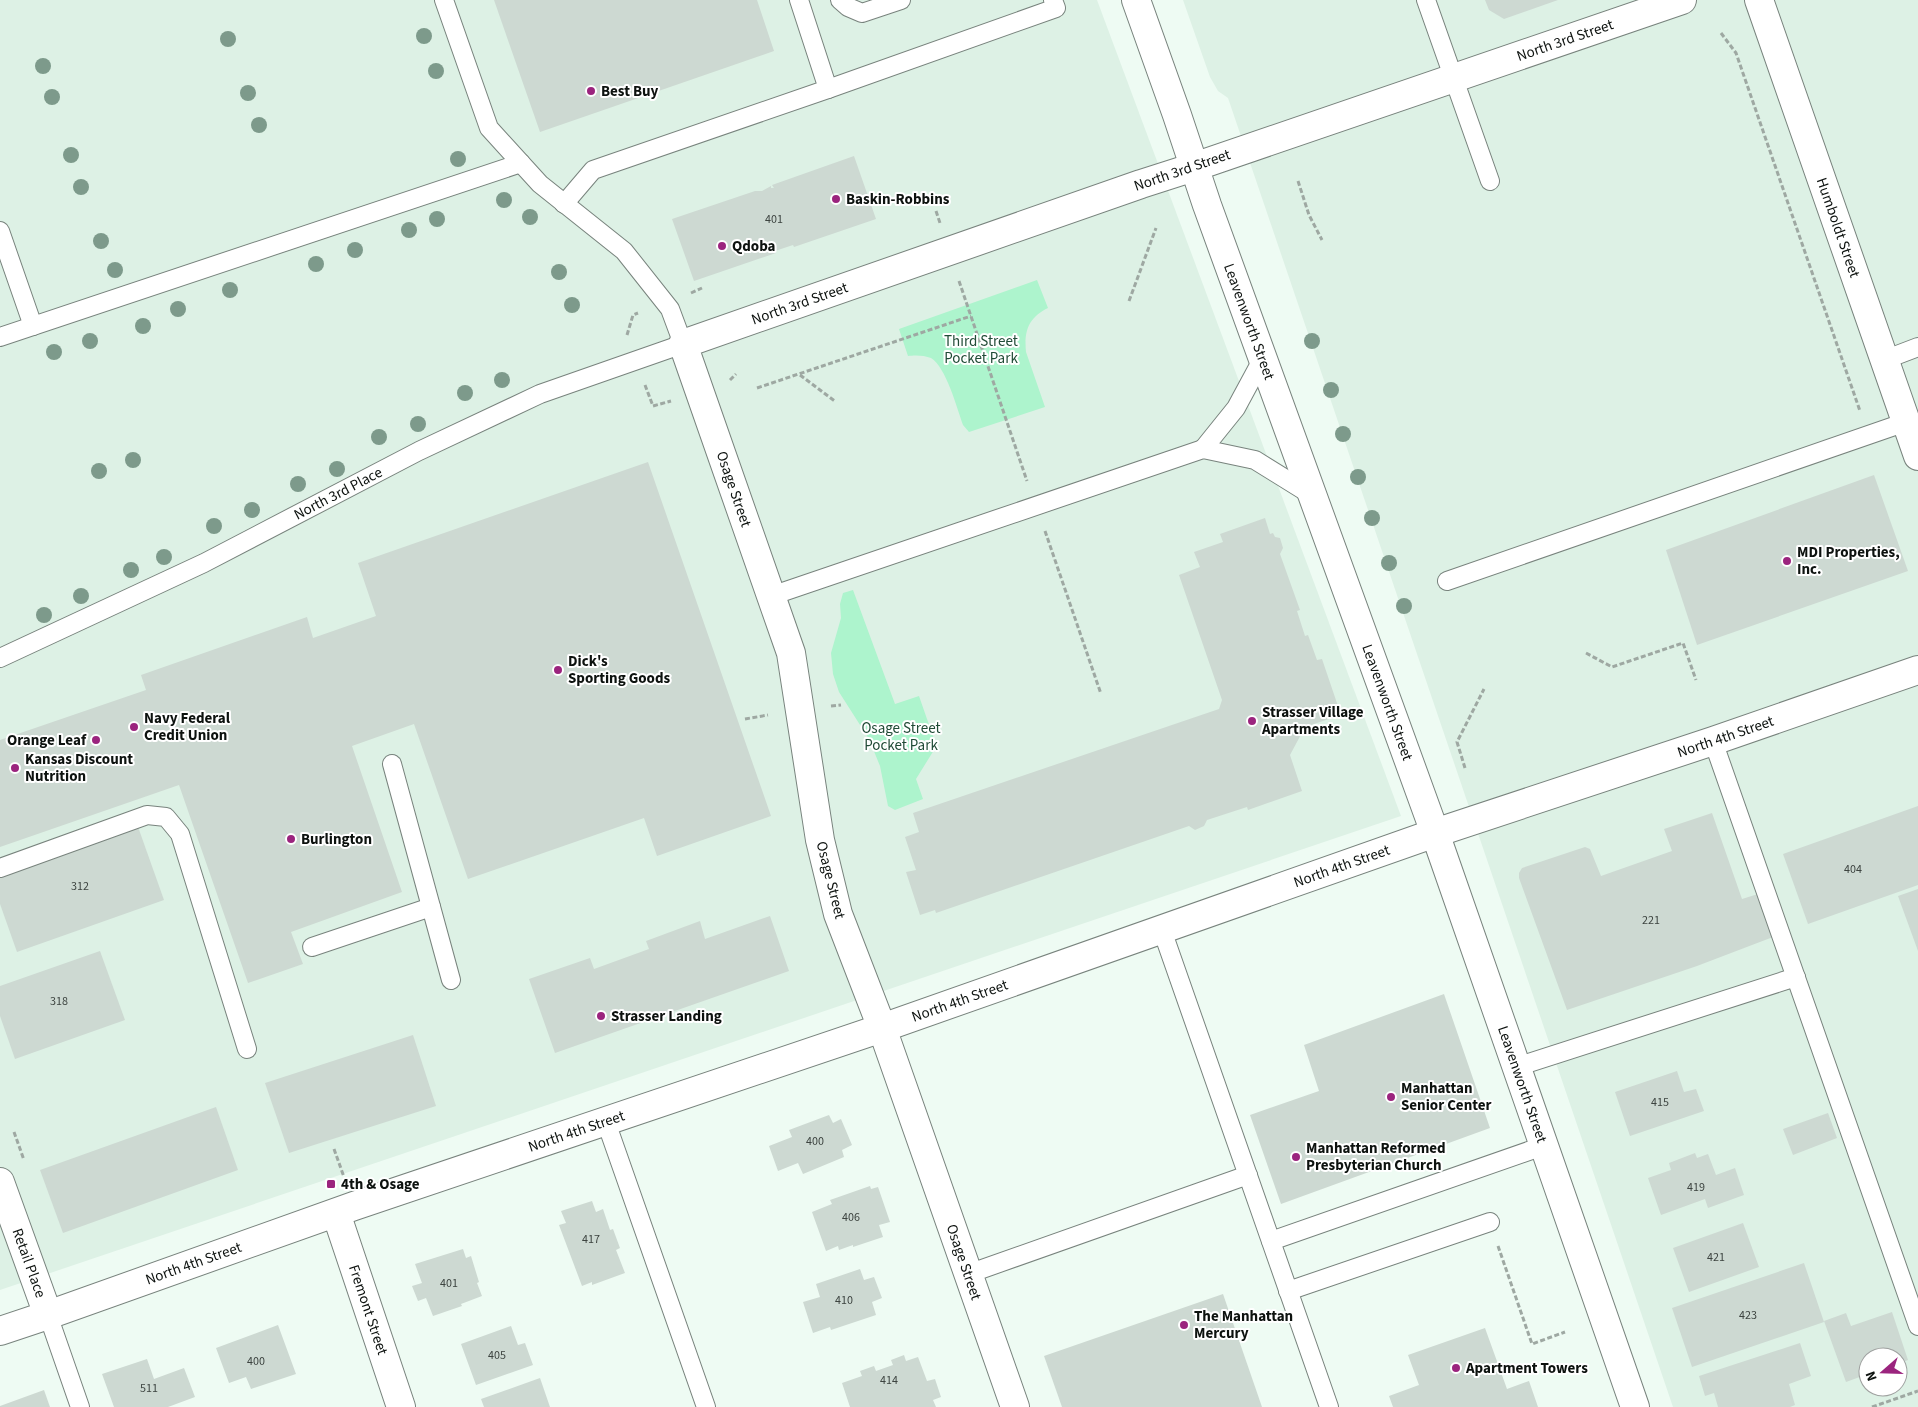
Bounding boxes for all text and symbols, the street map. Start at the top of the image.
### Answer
street label: North 3rd Street [1514,14,1616,67]
place label: Best Buy [601,81,659,102]
marker: Best Buy [585,85,597,97]
street label: North 3rd Street [1131,144,1233,197]
street label: Humboldt Street [1811,175,1865,281]
place label: Baskin-Robbins [846,189,950,210]
marker: Baskin-Robbins [830,193,842,205]
house number: 401 [765,211,783,228]
place label: Qdoba [732,236,776,257]
marker: Qdoba [716,240,728,252]
street label: Leavenworth Street [1218,261,1280,383]
street label: North 3rd Street [749,277,851,330]
park label: Third Street Pocket Park [944,331,1018,369]
street label: Osage Street [711,448,756,530]
street label: North 3rd Place [290,462,386,525]
place label: MDI Properties, Inc. [1797,542,1900,580]
marker: MDI Properties, Inc. [1781,555,1793,567]
street label: Leavenworth Street [1356,641,1418,764]
place label: Dick's Sporting Goods [568,651,671,689]
marker: Dick's Sporting Goods [552,664,564,676]
place label: Strasser Village Apartments [1261,702,1364,740]
place label: Navy Federal Credit Union [144,708,231,746]
street label: North 4th Street [1675,711,1777,763]
marker: Strasser Village Apartments [1246,715,1258,727]
park label: Osage Street Pocket Park [861,718,941,756]
marker: Navy Federal Credit Union [128,721,140,733]
place label: Orange Leaf [7,730,87,751]
marker: Orange Leaf [90,734,102,746]
place label: Kansas Discount Nutrition [25,749,133,787]
marker: Kansas Discount Nutrition [9,762,21,774]
place label: Burlington [301,829,372,850]
marker: Burlington [285,833,297,845]
street label: Osage Street [811,839,850,921]
street label: North 4th Street [1291,840,1393,893]
house number: 404 [1844,861,1862,878]
house number: 312 [71,878,89,895]
house number: 221 [1642,912,1660,929]
street label: North 4th Street [909,974,1011,1028]
house number: 318 [50,993,68,1010]
place label: Strasser Landing [611,1006,722,1027]
marker: Strasser Landing [595,1010,607,1022]
street label: Leavenworth Street [1492,1023,1552,1146]
place label: Manhattan Senior Center [1401,1078,1491,1116]
marker: Manhattan Senior Center [1385,1091,1397,1103]
house number: 415 [1651,1094,1669,1111]
street label: North 4th Street [525,1106,628,1158]
house number: 400 [806,1133,824,1150]
place label: Manhattan Reformed Presbyterian Church [1306,1138,1446,1176]
marker: Manhattan Reformed Presbyterian Church [1290,1151,1302,1163]
place label: 4th & Osage [341,1174,420,1195]
marker: 4th & Osage [325,1178,337,1190]
house number: 419 [1687,1179,1705,1196]
house number: 406 [842,1209,860,1226]
street label: Osage Street [941,1221,986,1303]
street label: Retail Place [7,1225,51,1301]
house number: 417 [582,1231,600,1248]
street label: North 4th Street [143,1237,245,1290]
house number: 421 [1707,1249,1725,1266]
street label: Fremont Street [343,1262,393,1358]
house number: 401 [440,1275,458,1292]
house number: 410 [835,1292,853,1309]
place label: The Manhattan Mercury [1194,1306,1293,1344]
house number: 423 [1739,1307,1757,1324]
marker: The Manhattan Mercury [1178,1319,1190,1331]
house number: 405 [488,1347,506,1364]
north arrow [1858,1347,1908,1397]
house number: 400 [247,1353,265,1370]
place label: Apartment Towers [1465,1358,1588,1379]
marker: Apartment Towers [1450,1362,1462,1374]
text: N [1861,1368,1883,1384]
house number: 414 [880,1372,898,1389]
house number: 511 [140,1380,158,1397]

